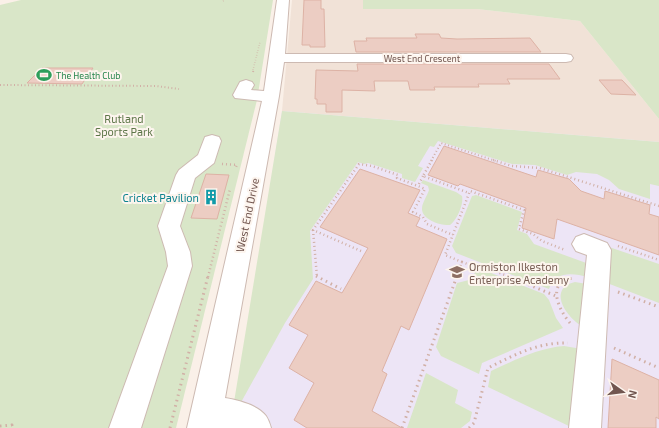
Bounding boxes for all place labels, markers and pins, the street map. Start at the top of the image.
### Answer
sports icon: The Health Club [35,66,53,84]
place label: The Health Club [56,70,120,81]
building icon: Cricket Pavilion [202,188,220,206]
place label: Cricket Pavilion [123,191,199,204]
place label: Ormiston Ilkeston Enterprise Academy [469,260,569,286]
school or university icon: Ormiston Ilkeston Enterprise Academy [448,263,466,281]

